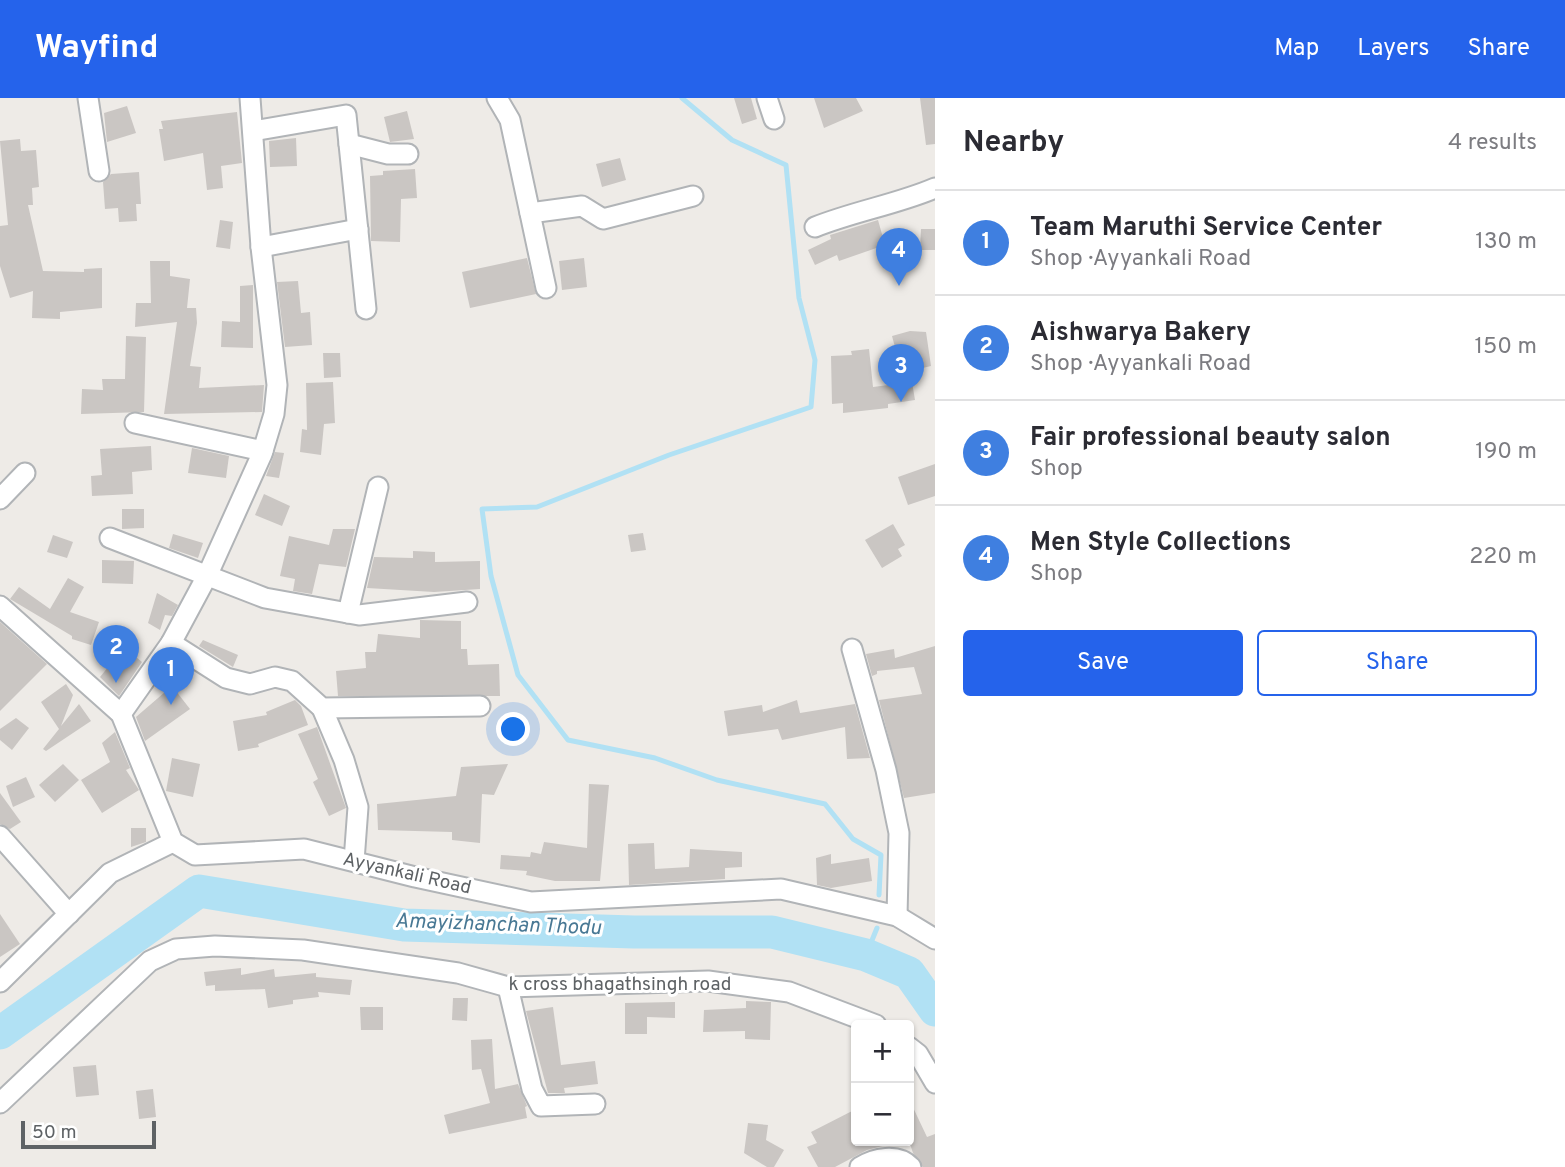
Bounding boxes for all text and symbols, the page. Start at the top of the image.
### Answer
text: Wayfind [35,28,158,70]
text: Map [1274,34,1319,64]
text: Layers [1357,34,1429,64]
text: Share [1467,34,1530,64]
text: Nearby [963,125,1064,162]
text: 4 results [1448,129,1537,158]
text: Team Maruthi Service Center [1030,212,1382,245]
pin: 4 [876,228,922,286]
text: 1 [981,228,991,257]
text: 130 m [1475,228,1537,257]
text: Shop · Ayyankali Road [1030,245,1251,274]
text: Aishwarya Bakery [1030,317,1251,350]
text: 2 [979,333,993,362]
text: 150 m [1475,333,1537,362]
pin: 3 [878,344,924,402]
text: Shop · Ayyankali Road [1030,350,1251,379]
text: Fair professional beauty salon [1030,422,1391,455]
text: 3 [979,438,993,467]
text: 190 m [1475,438,1537,467]
text: Shop [1030,455,1083,484]
text: Men Style Collections [1030,527,1291,560]
text: 4 [979,543,993,572]
text: 220 m [1469,543,1537,572]
text: Shop [1030,560,1083,589]
pin: 2 [93,625,139,683]
button: Save [963,630,1243,696]
button: Share [1257,630,1537,696]
pin: 1 [148,647,194,705]
your location [496,712,530,746]
street label: Ayyankali Road [340,848,474,900]
water label: Amayizhanchan Thodu [394,908,602,942]
street label: k cross bhagathsingh road [509,973,731,997]
map controls [851,1020,914,1146]
button: + [851,1020,914,1083]
button: − [851,1083,914,1146]
scale bar [21,1118,156,1150]
text: 50 m [32,1121,77,1145]

